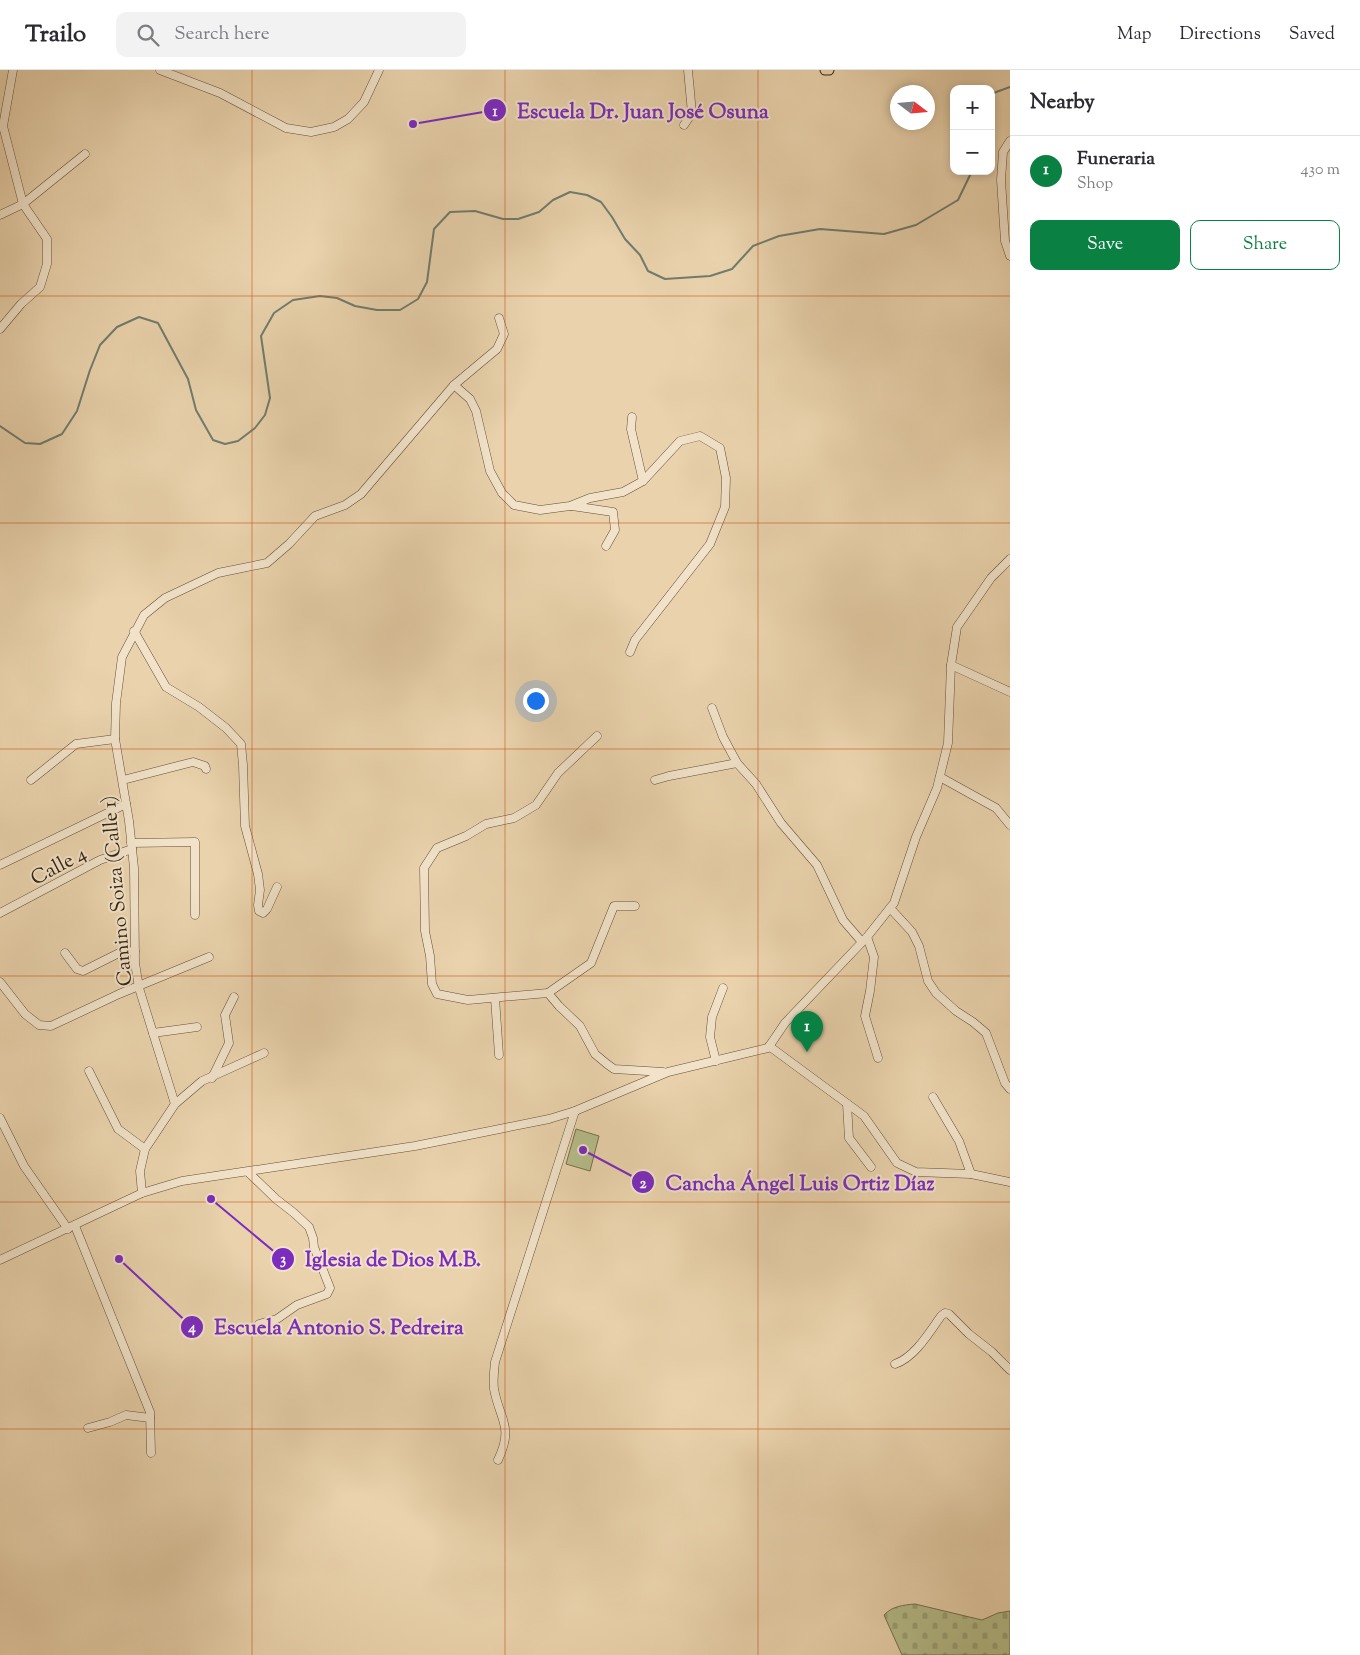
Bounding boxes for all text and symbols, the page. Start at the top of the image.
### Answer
search box [116,12,466,57]
text: Trailo [25,18,86,52]
icon: search [134,21,162,49]
text: Search here [174,21,270,48]
text: Map [1117,22,1152,48]
text: Directions [1180,22,1261,48]
text: Saved [1289,22,1335,48]
north arrow [890,85,935,130]
map controls [950,85,995,175]
button: + [950,85,995,130]
text: Nearby [1030,88,1095,118]
callout: Escuela Dr. Juan José Osuna [482,92,779,128]
text: Escuela Dr. Juan José Osuna [517,98,769,128]
text: 1 [492,102,498,123]
button: − [950,130,995,175]
text: Funeraria [1077,146,1155,173]
text: 1 [1043,159,1049,182]
text: 430 m [1301,159,1340,182]
text: Shop [1077,173,1113,196]
button: Save [1030,220,1180,270]
button: Share [1190,220,1340,270]
your location [523,688,549,714]
street label: Camino Soiza (Calle 1) [96,794,141,987]
street label: Calle 4 [26,840,92,894]
pin: 1 [791,1011,823,1052]
callout: Cancha Ángel Luis Ortiz Díaz [630,1164,944,1200]
text: Cancha Ángel Luis Ortiz Díaz [666,1170,934,1200]
text: 2 [639,1174,647,1195]
callout: Iglesia de Dios M.B. [270,1241,492,1277]
text: Iglesia de Dios M.B. [305,1246,481,1276]
text: 3 [280,1250,286,1271]
callout: Escuela Antonio S. Pedreira [180,1309,474,1345]
text: Escuela Antonio S. Pedreira [214,1314,464,1344]
text: 4 [187,1318,196,1339]

